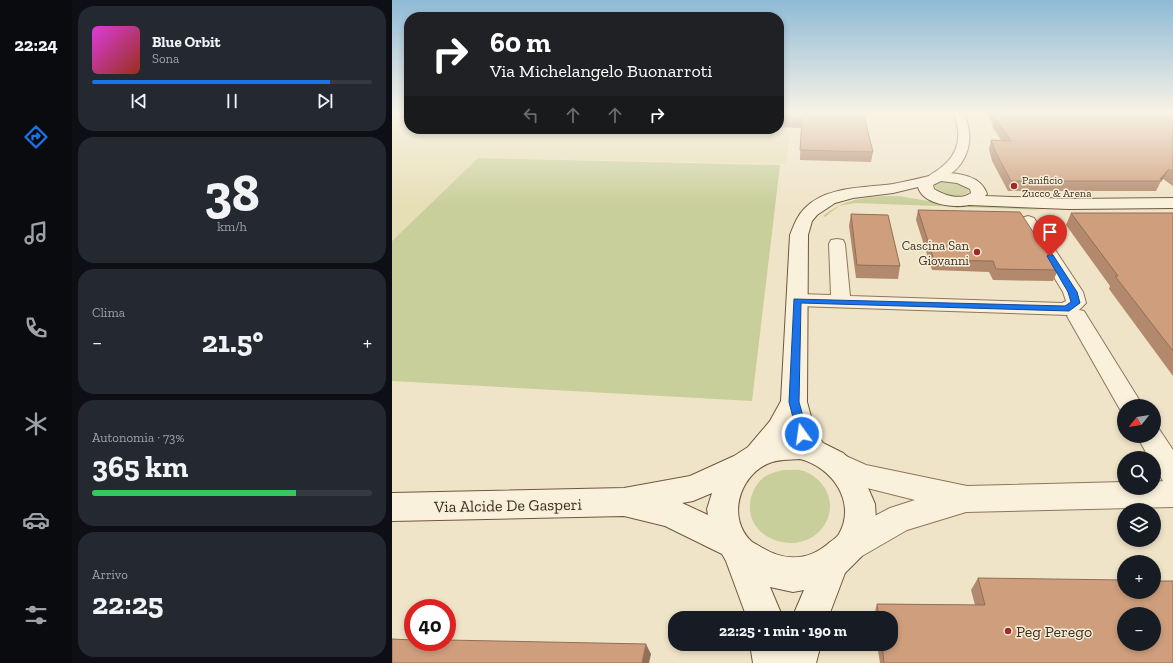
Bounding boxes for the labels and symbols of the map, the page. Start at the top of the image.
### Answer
place label: Panificio Zucco & Arena [1022,174,1092,200]
marker: Panificio Zucco & Arena [1009,181,1019,191]
pin [1033,215,1067,256]
place label: Cascina San Giovanni [902,238,970,268]
marker: Cascina San Giovanni [972,247,982,257]
north arrow [1117,399,1161,443]
position arrow [781,413,823,455]
street label: Via Alcide De Gasperi [433,495,582,516]
speed limit sign: 40 [404,599,456,651]
place label: Peg Perego [1016,622,1092,641]
marker: Peg Perego [1003,626,1013,636]

